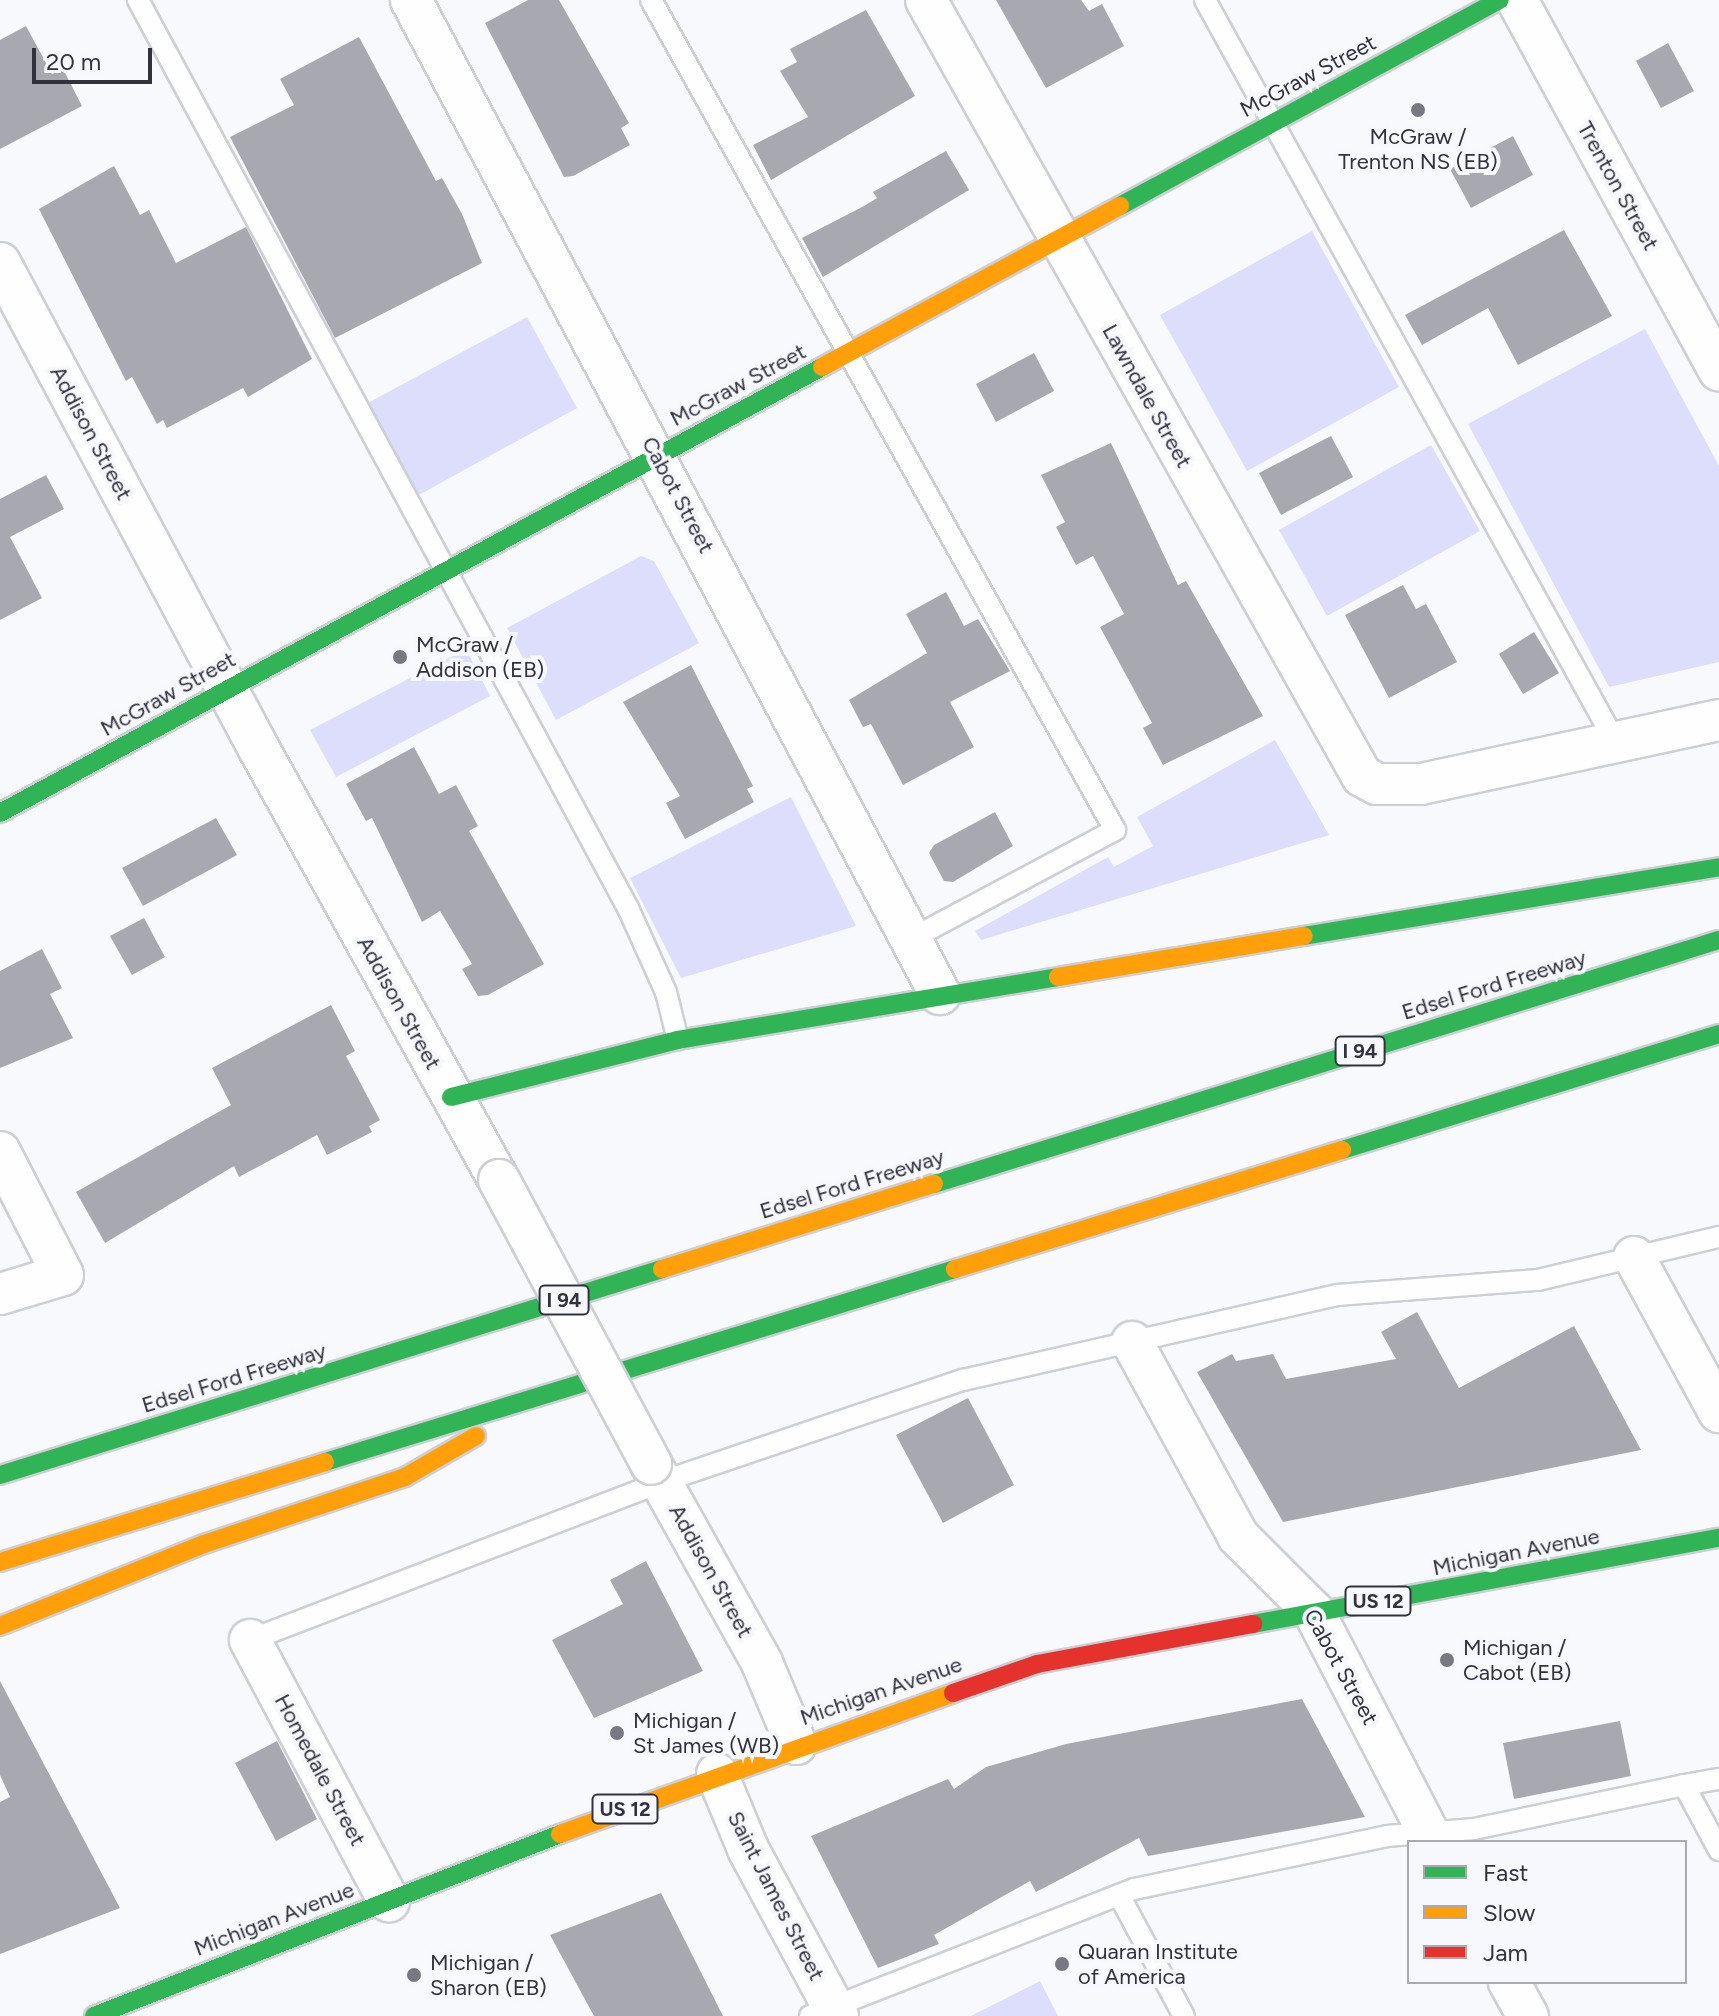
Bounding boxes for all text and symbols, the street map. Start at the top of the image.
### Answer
street label: McGraw Street [1236,29,1380,123]
scale bar [36,32,156,82]
text: 20 m [46,47,101,76]
marker: McGraw / Trenton NS (EB) [1409,101,1427,119]
street label: Trenton Street [1572,117,1664,255]
place label: McGraw / Trenton NS (EB) [1338,123,1498,174]
street label: Lawndale Street [1097,320,1197,472]
street label: McGraw Street [666,338,810,432]
street label: Addison Street [45,361,137,505]
street label: Cabot Street [636,432,720,558]
place label: McGraw / Addison (EB) [416,631,544,682]
street label: McGraw Street [96,646,240,742]
marker: McGraw / Addison (EB) [391,648,409,666]
street label: Addison Street [352,932,446,1074]
street label: Edsel Ford Freeway [1399,944,1589,1026]
road number: I 94 [1334,1035,1386,1067]
street label: Edsel Ford Freeway [757,1143,947,1225]
road number: I 94 [538,1284,590,1316]
street label: Edsel Ford Freeway [139,1337,329,1419]
street label: Addison Street [664,1500,758,1642]
street label: Michigan Avenue [1430,1523,1602,1581]
road number: US 12 [1344,1585,1412,1617]
street label: Cabot Street [1298,1605,1384,1729]
place label: Michigan / Cabot (EB) [1463,1634,1571,1686]
street label: Michigan Avenue [797,1651,965,1731]
marker: Michigan / Cabot (EB) [1438,1651,1456,1669]
street label: Homedale Street [269,1690,371,1850]
place label: Michigan / St James (WB) [633,1707,779,1758]
marker: Michigan / St James (WB) [608,1724,626,1742]
road number: US 12 [591,1793,659,1825]
street label: Saint James Street [722,1807,830,1985]
legend [1407,1840,1687,1984]
text: Fast [1483,1858,1528,1887]
street label: Michigan Avenue [190,1876,358,1962]
text: Slow [1483,1898,1535,1927]
place label: Quaran Institute of America [1078,1938,1238,1990]
text: Jam [1483,1938,1528,1967]
place label: Michigan / Sharon (EB) [430,1949,547,2000]
marker: Quaran Institute of America [1053,1955,1071,1973]
marker: Michigan / Sharon (EB) [405,1966,423,1984]

